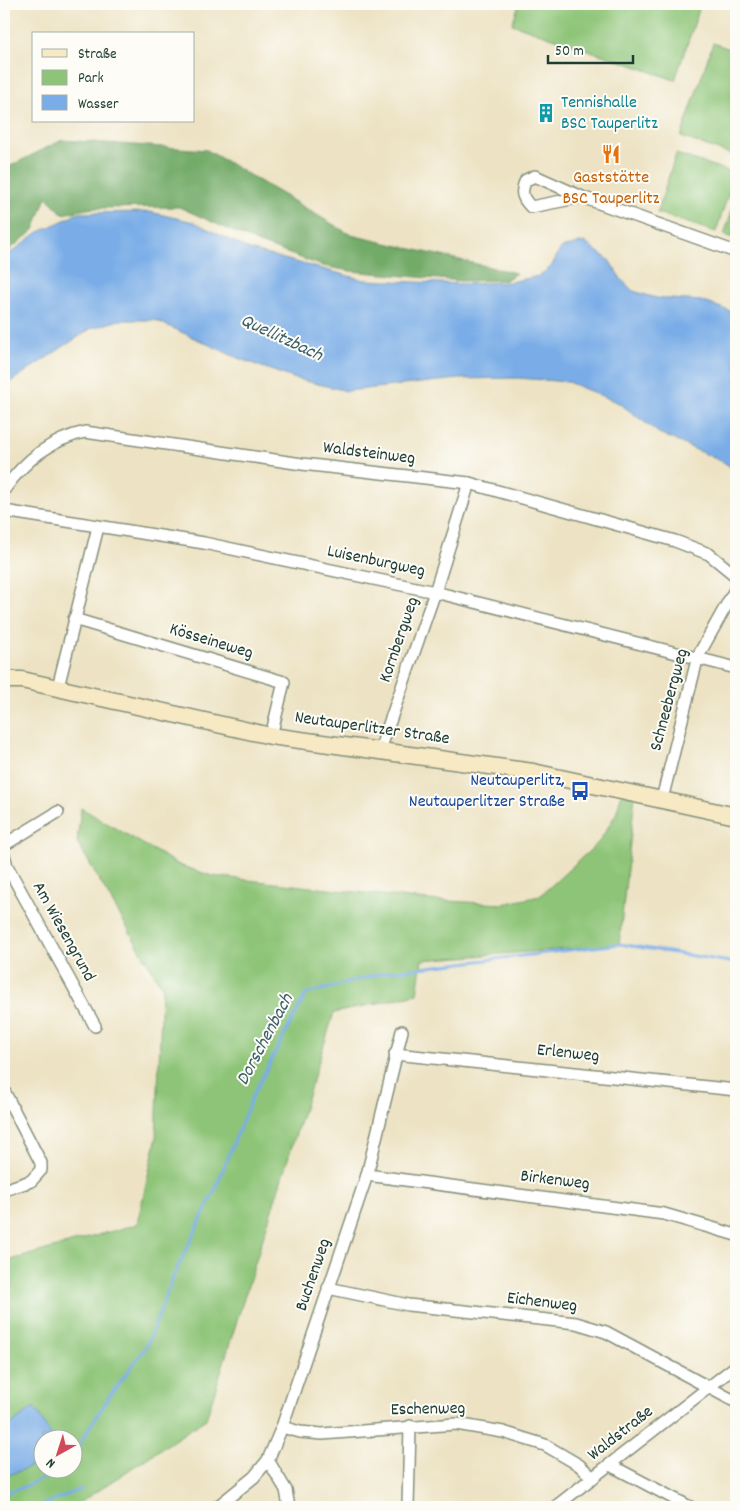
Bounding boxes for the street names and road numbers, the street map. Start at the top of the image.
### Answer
street label: Waldsteinweg [321,436,417,472]
street label: Luisenburgweg [325,539,427,585]
street label: Kornbergweg [374,594,426,686]
street label: Kösseineweg [166,617,256,667]
street label: Schneebergweg [644,646,696,754]
street label: Neutauperlitzer Straße [293,706,451,752]
street label: Am Wiesengrund [25,878,101,986]
street label: Erlenweg [535,1038,601,1070]
street label: Birkenweg [519,1164,591,1198]
street label: Buchenweg [290,1235,338,1315]
street label: Eichenweg [505,1286,579,1320]
street label: Eschenweg [390,1397,466,1423]
street label: Waldstraße [583,1400,659,1468]

